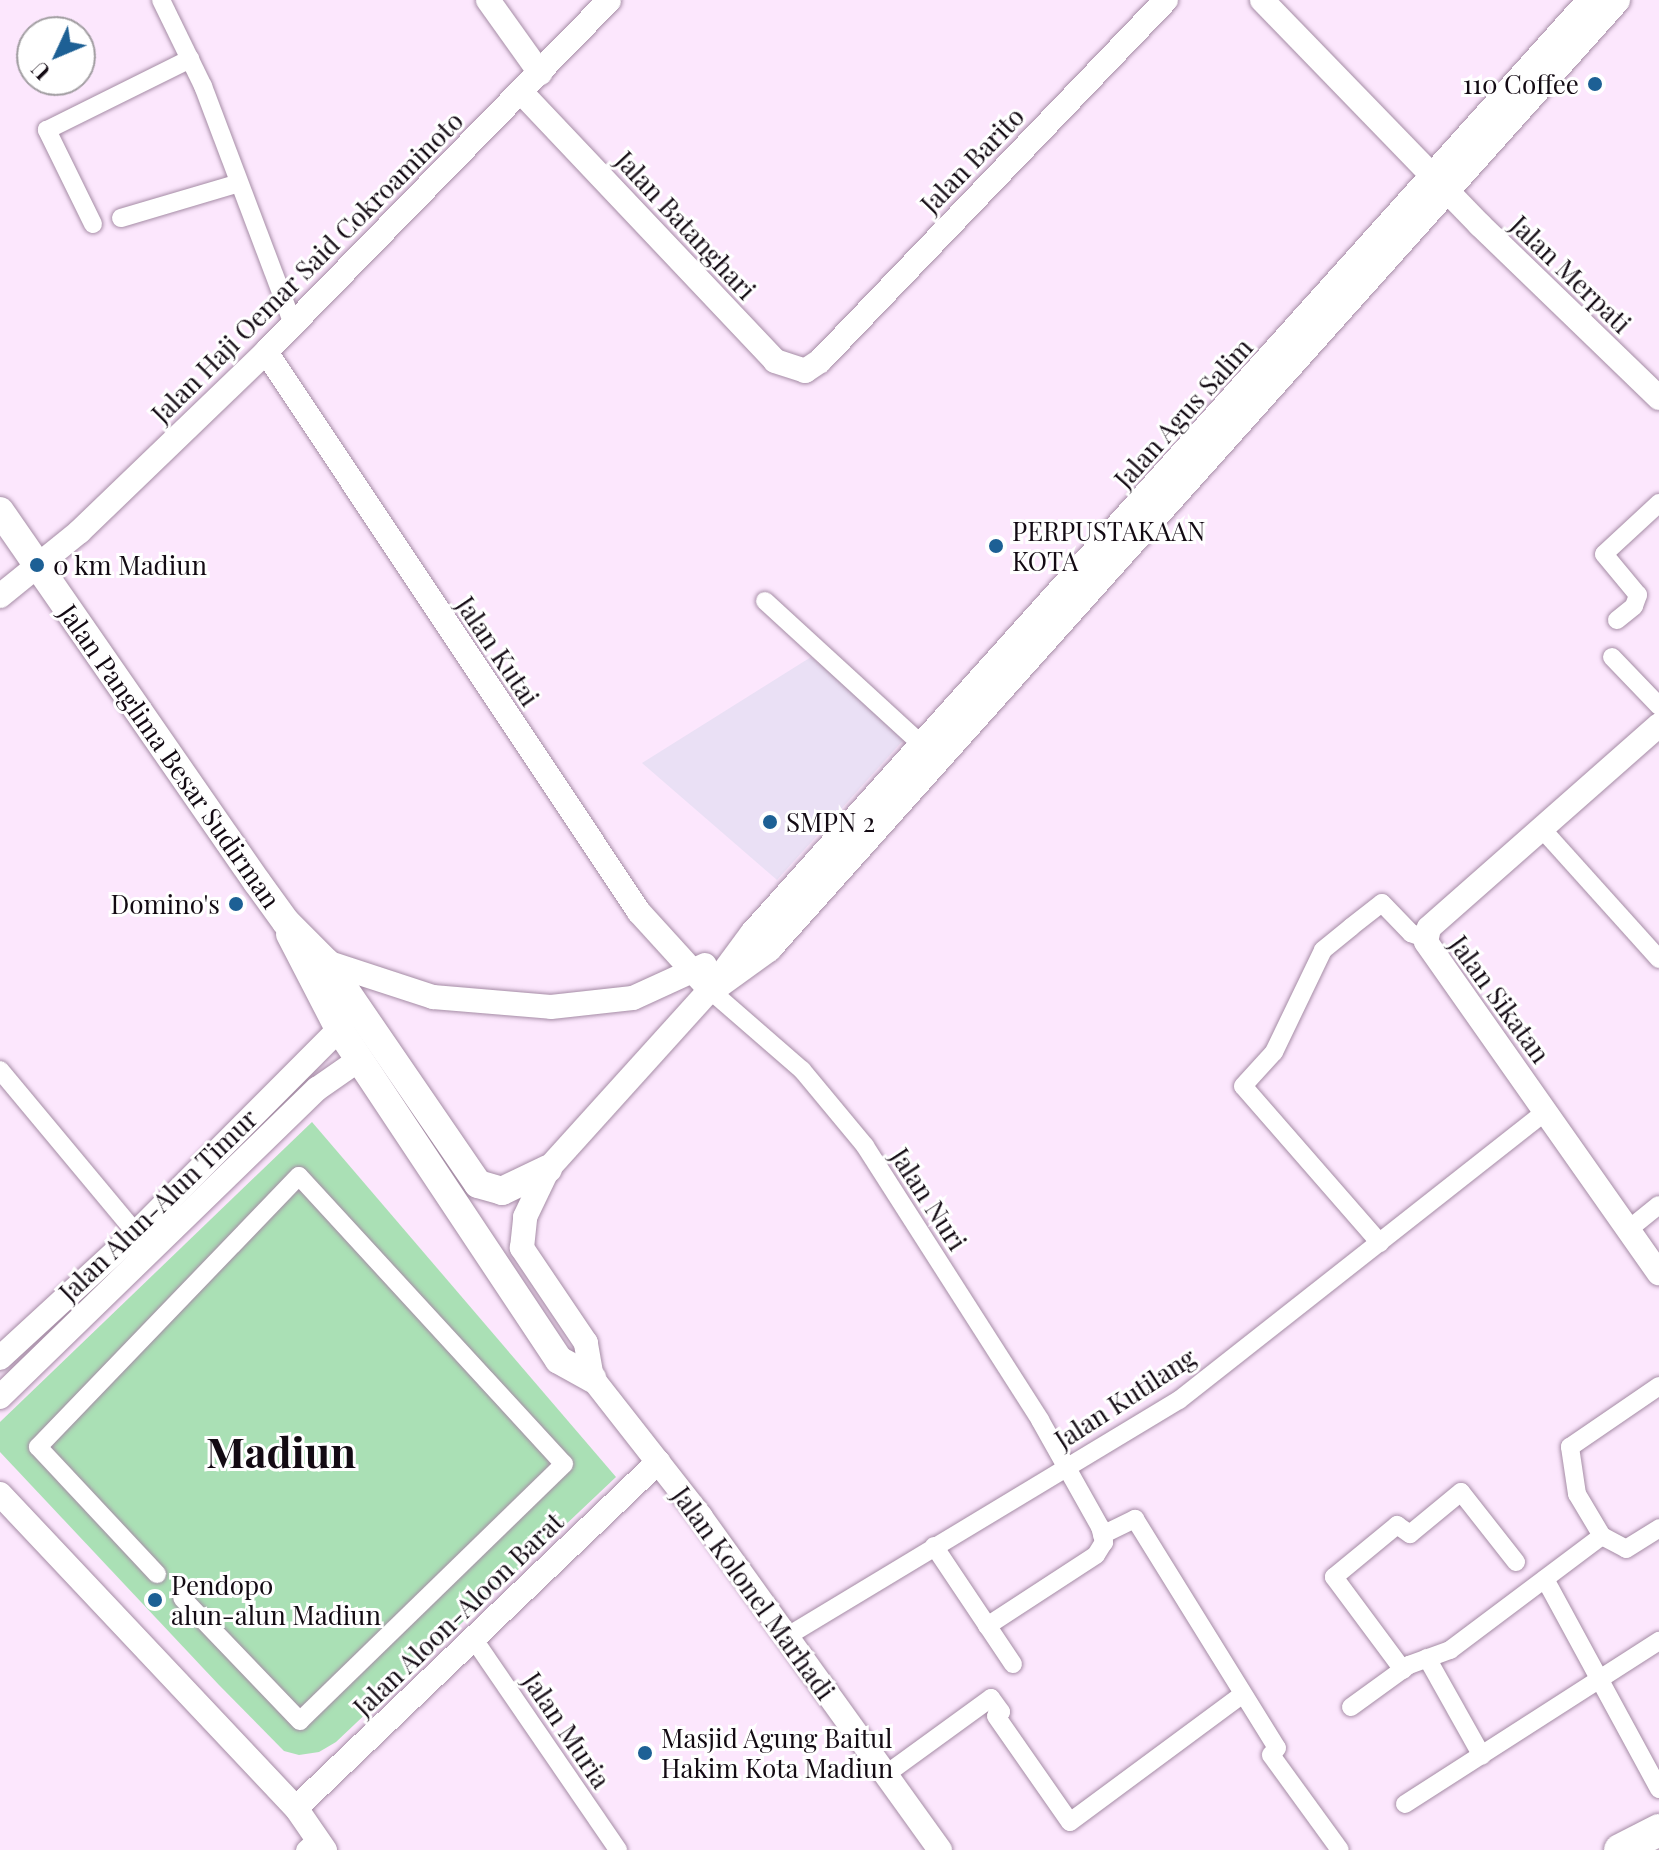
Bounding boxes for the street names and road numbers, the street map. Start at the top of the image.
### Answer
street label: Jalan Barito [914,101,1030,219]
street label: Jalan Haji Oemar Said Cokroaminoto [145,105,469,429]
street label: Jalan Batanghari [609,145,763,305]
street label: Jalan Merpati [1504,209,1638,339]
street label: Jalan Agus Salim [1107,331,1259,495]
street label: Jalan Kutai [450,590,546,712]
street label: Jalan Panglima Besar Sudirman [53,598,287,914]
street label: Jalan Sikatan [1443,929,1557,1069]
street label: Jalan Alun-Alun Timur [52,1102,264,1308]
street label: Jalan Nuri [884,1142,974,1256]
street label: Jalan Kutilang [1049,1341,1201,1455]
street label: Jalan Kolonel Marhadi [666,1480,842,1706]
street label: Jalan Aloon-Aloon Barat [346,1505,570,1723]
street label: Jalan Muria [517,1666,617,1794]

